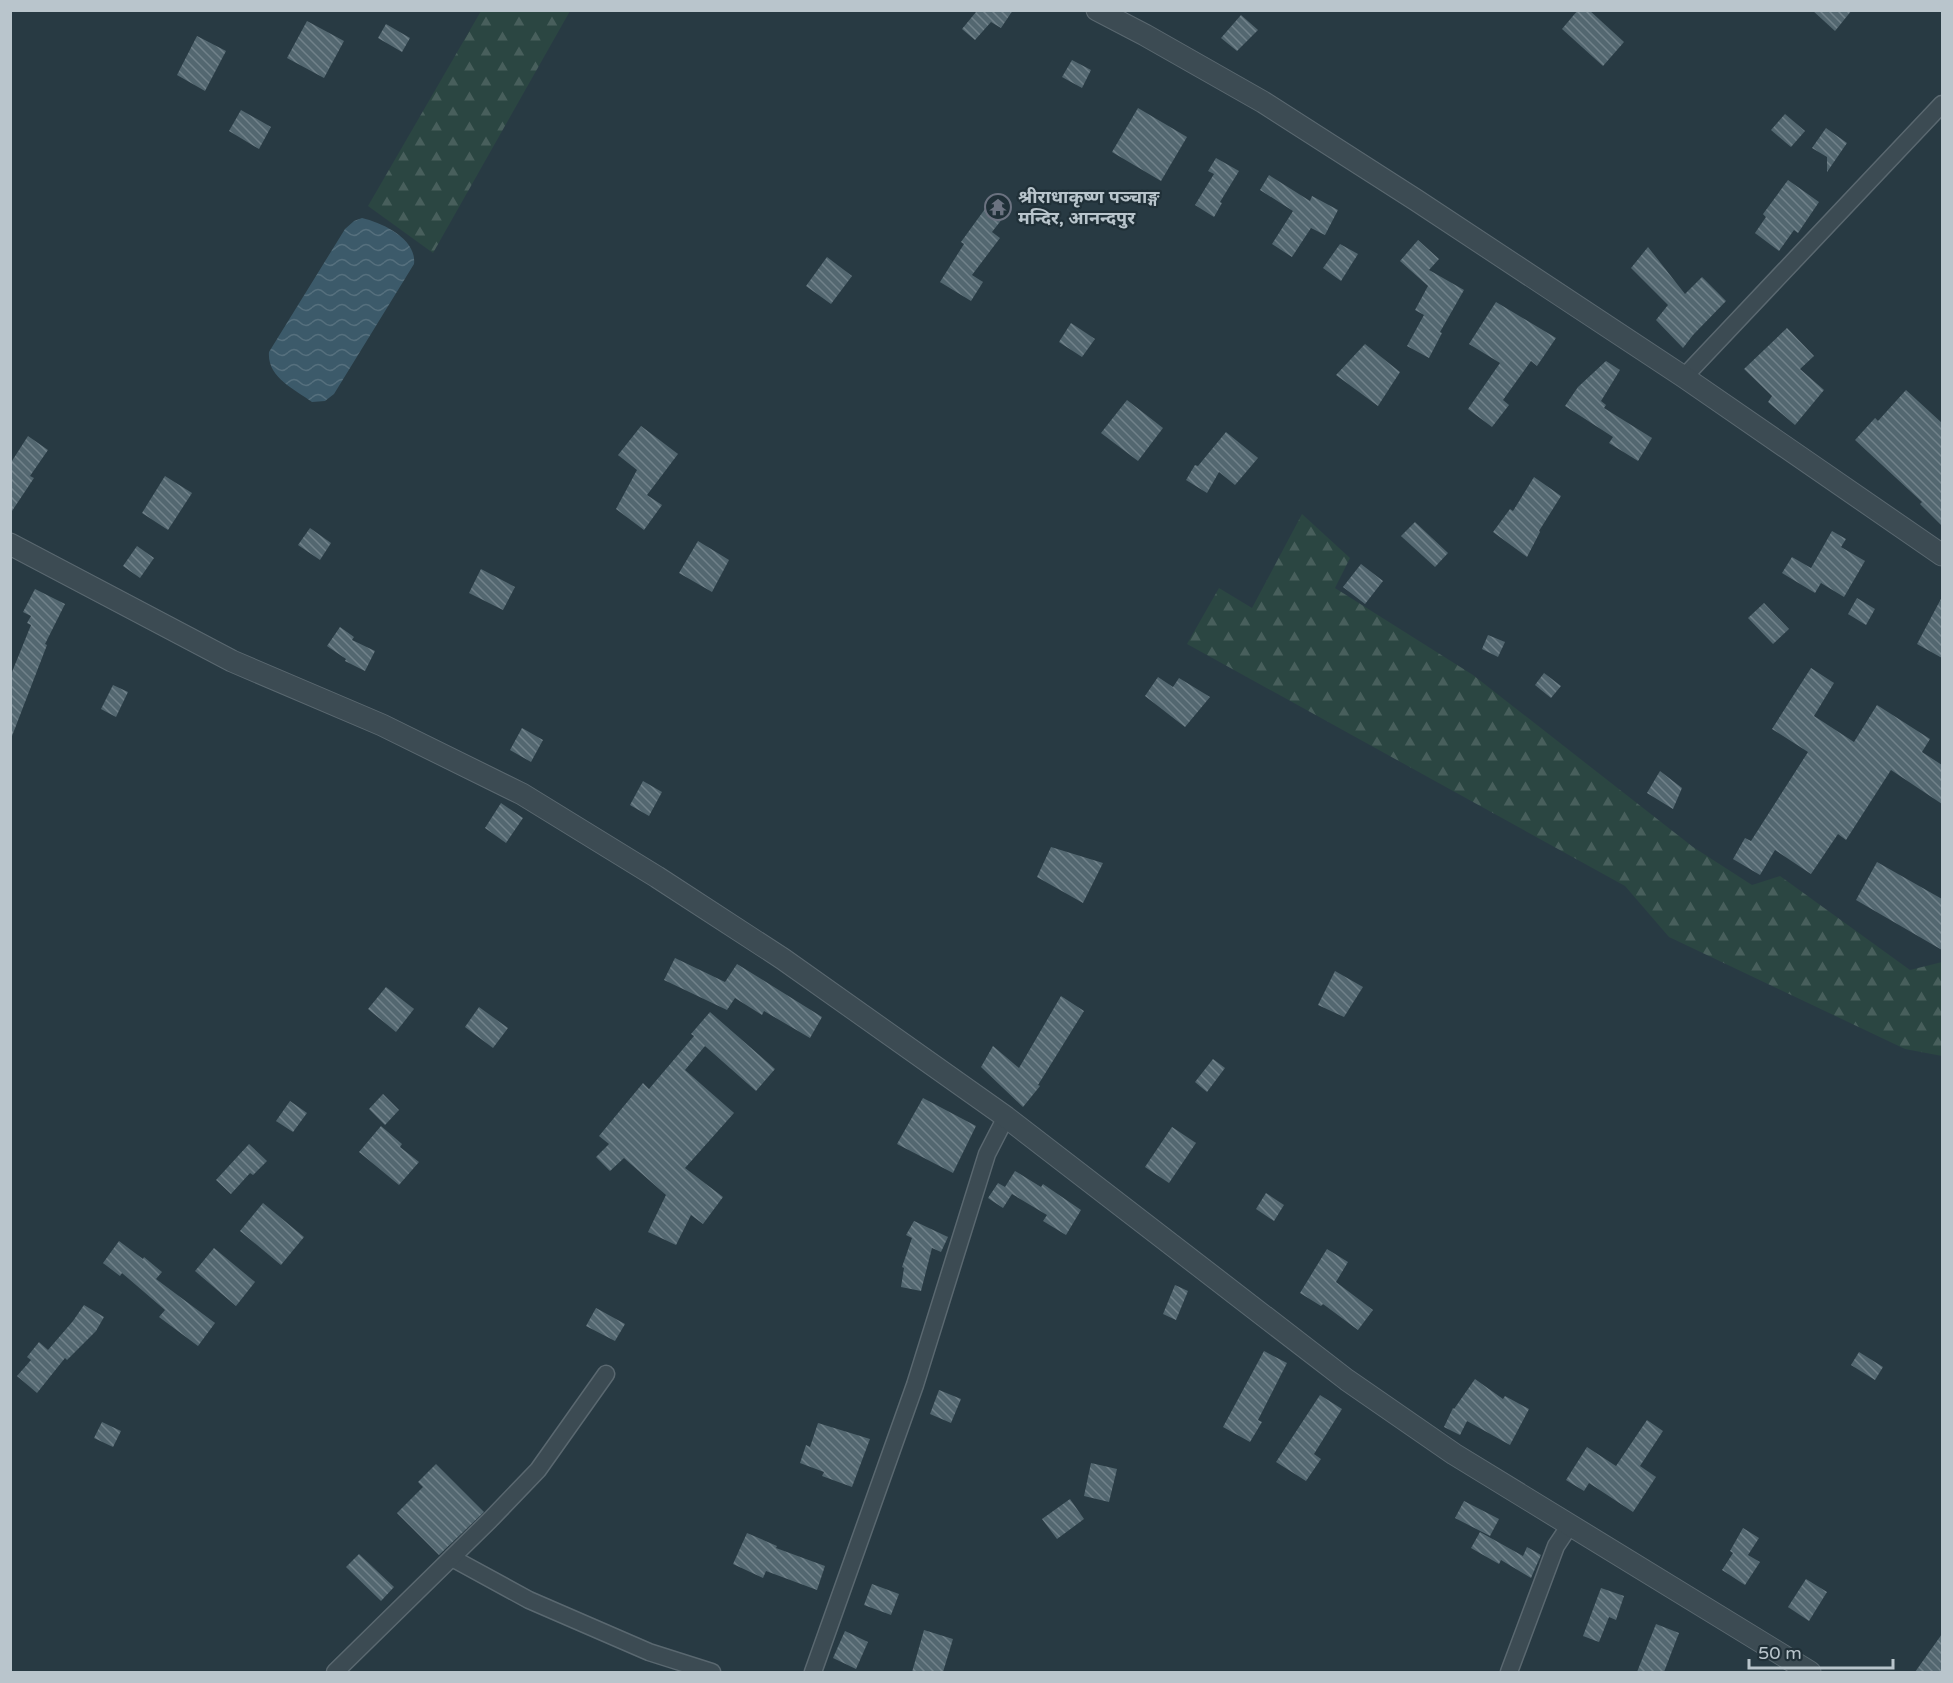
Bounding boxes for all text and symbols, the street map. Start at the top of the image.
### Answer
place label: श्रीराधाकृष्ण पञ्चाङ्ग मन्दिर, आनन्दपुर [1018,186,1160,229]
temple icon: श्रीराधाकृष्ण पञ्चाङ्ग मन्दिर, आनन्दपुर [983,192,1013,222]
scale bar [1749,1632,1893,1670]
text: 50 m [1758,1642,1802,1664]

